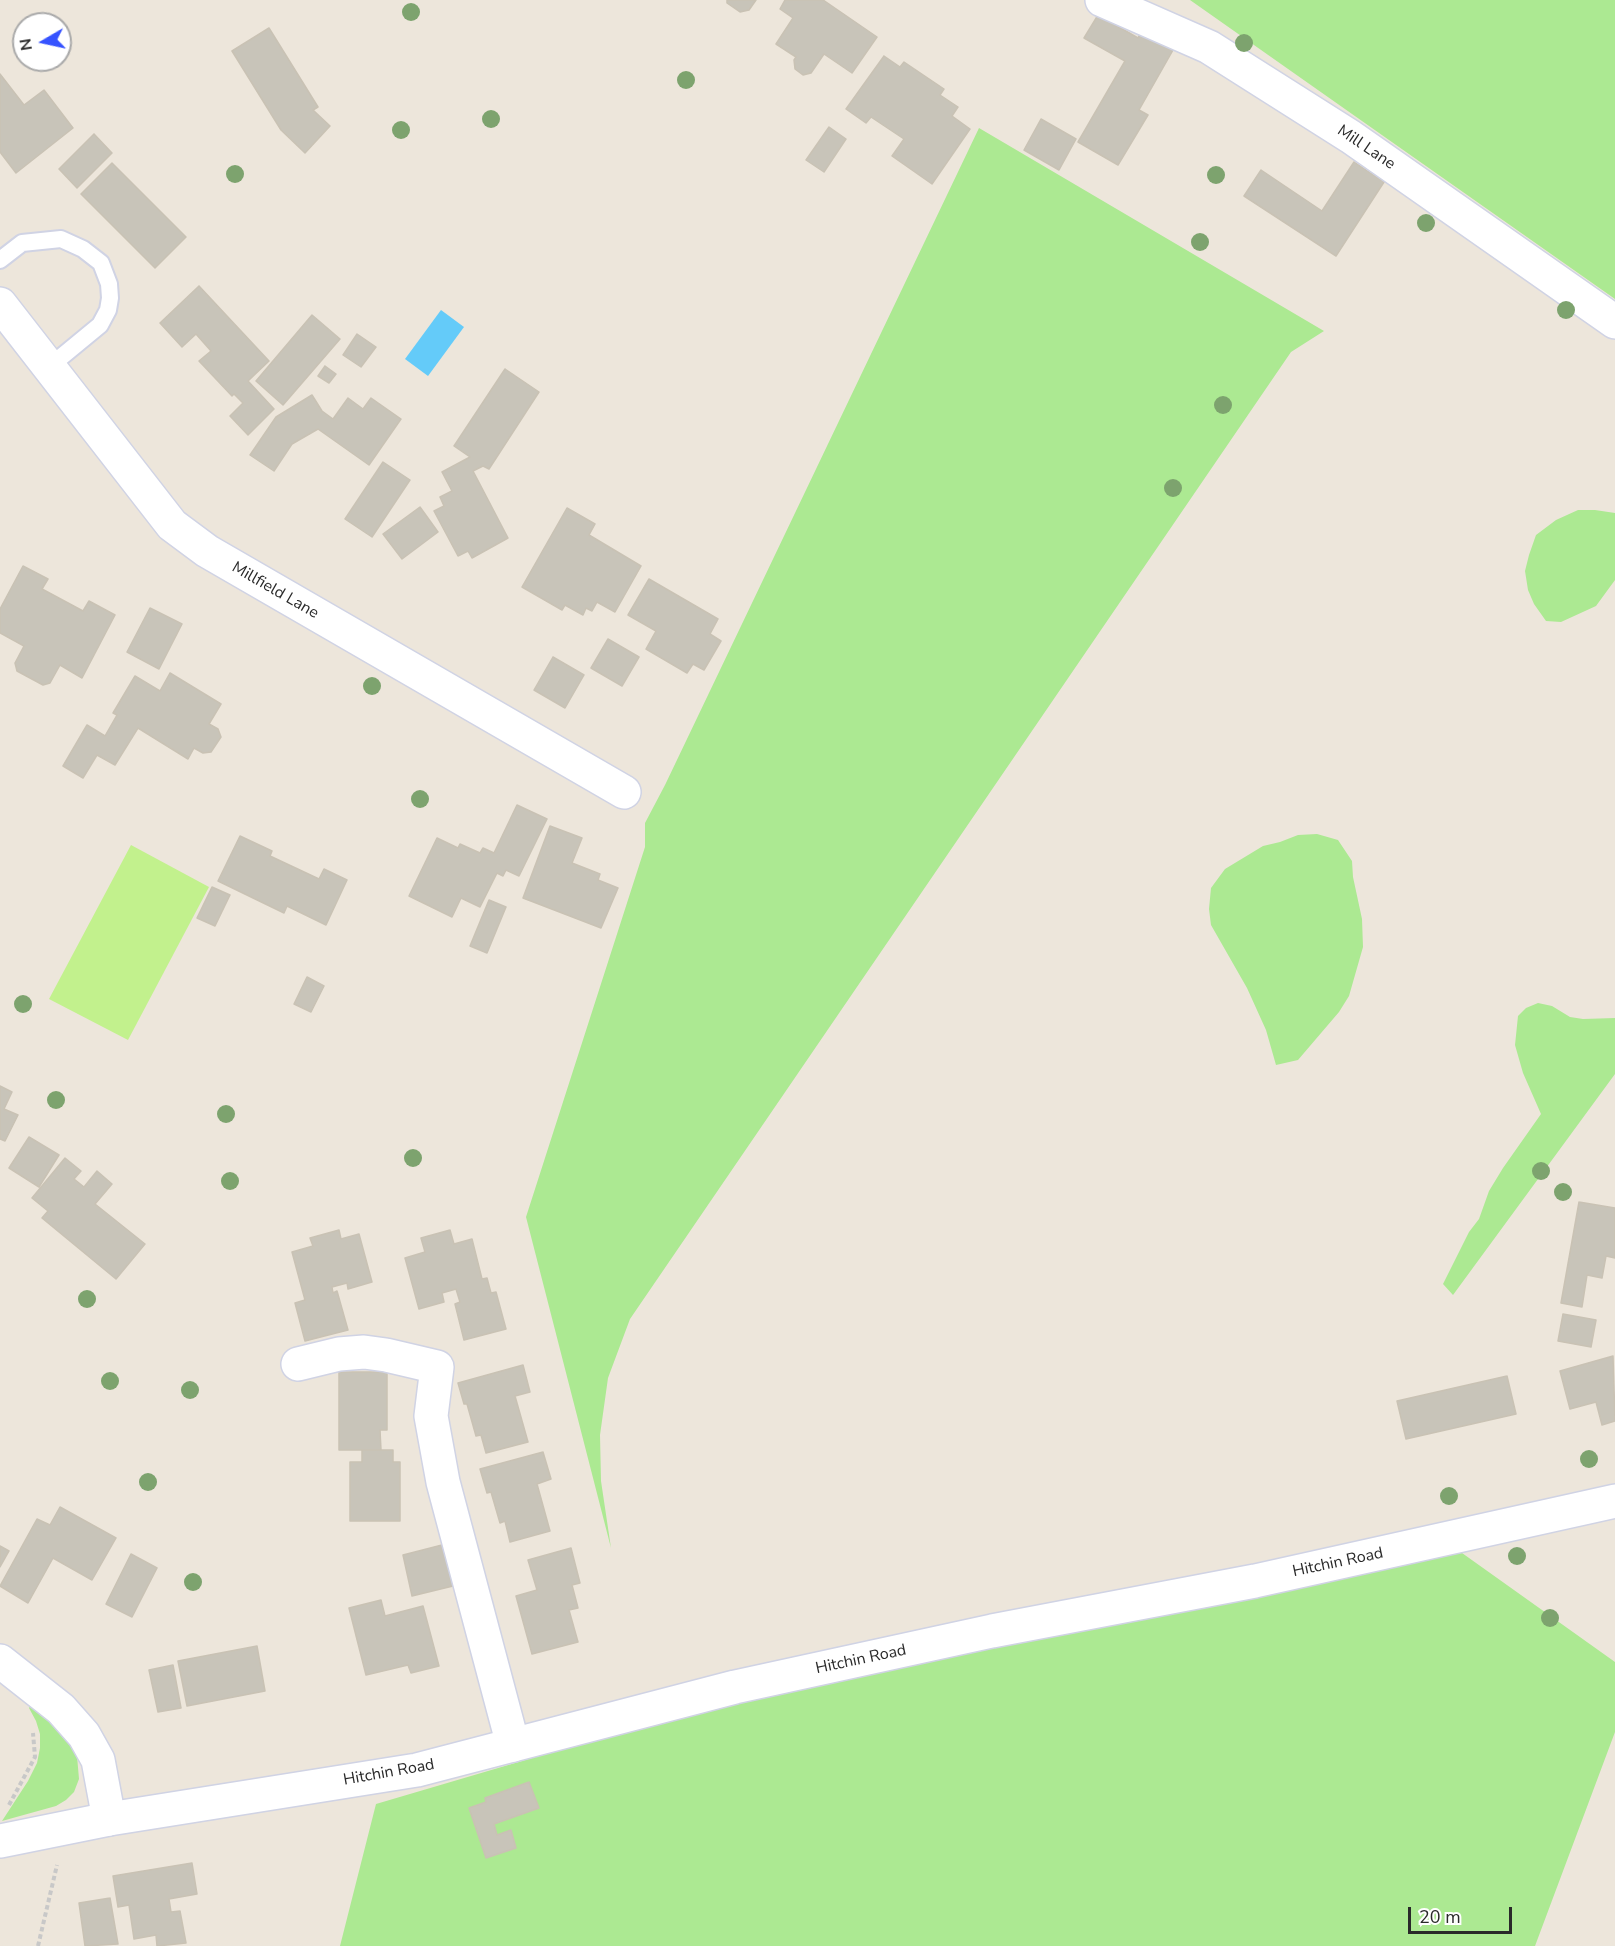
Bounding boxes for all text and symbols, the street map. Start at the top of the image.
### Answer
north arrow [12,12,72,72]
text: N [14,37,38,52]
street label: Mill Lane [1333,122,1399,174]
street label: Millfield Lane [228,558,322,624]
street label: Hitchin Road [1291,1544,1385,1582]
street label: Hitchin Road [814,1641,908,1679]
street label: Hitchin Road [342,1756,436,1790]
scale bar [1411,1895,1514,1933]
text: 20 m [1419,1905,1461,1929]

